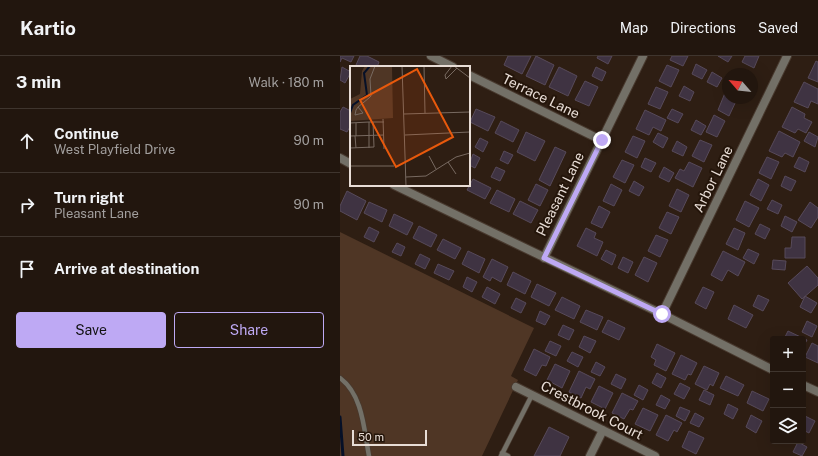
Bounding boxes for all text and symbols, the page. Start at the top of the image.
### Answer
text: Kartio [20,17,76,39]
text: Map [620,20,648,36]
text: Directions [670,20,736,36]
text: Saved [758,20,798,36]
inset map [350,66,470,186]
north arrow [722,68,758,104]
street label: Terrace Lane [500,70,582,122]
text: 3 min [16,72,61,92]
text: Walk · 180 m [249,75,324,90]
text: Continue [54,125,119,142]
icon: ahead [16,130,38,152]
route end [593,131,611,149]
text: 90 m [294,133,324,148]
text: West Playfield Drive [54,142,175,157]
street label: Arbor Lane [690,143,736,215]
street label: Pleasant Lane [533,149,587,239]
text: Turn right [54,189,124,206]
icon: right [16,194,38,216]
text: 90 m [294,197,324,212]
text: Pleasant Lane [54,206,139,221]
icon: arrive [16,258,38,280]
text: Arrive at destination [54,260,199,277]
route start [653,305,671,323]
button: Save [16,312,166,348]
button: Share [174,312,324,348]
map controls [770,336,806,444]
button: + [770,336,806,372]
button: − [770,372,806,408]
street label: Crestbrook Court [538,377,646,443]
button: layers [770,408,806,444]
scale bar [352,428,427,447]
text: 50 m [358,431,384,443]

